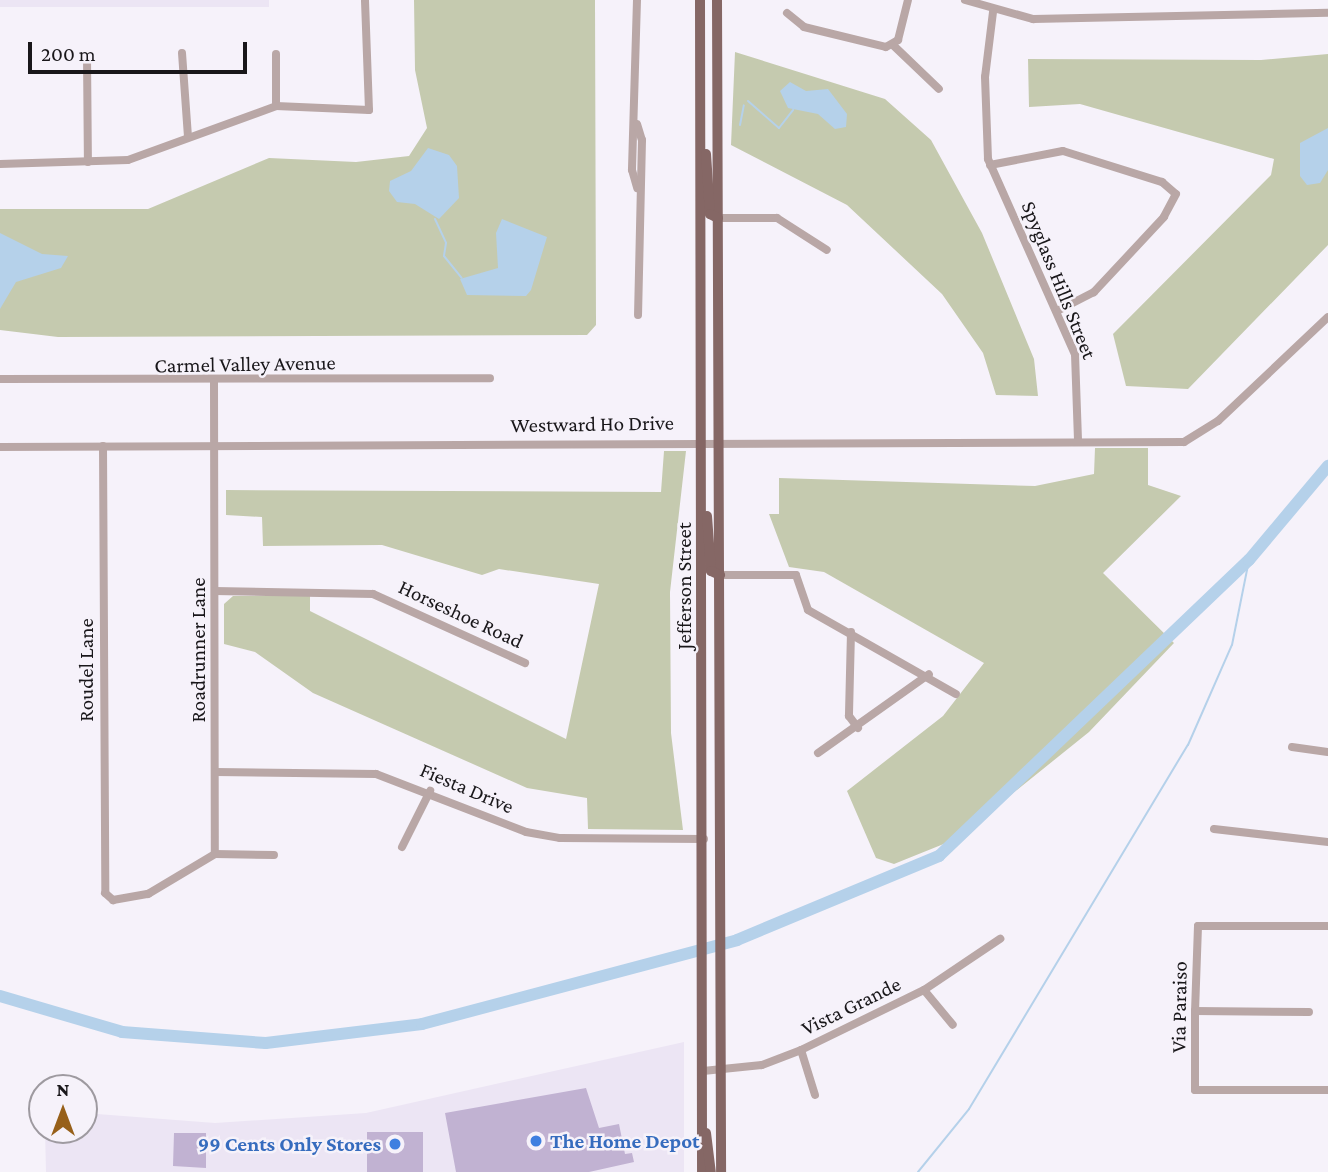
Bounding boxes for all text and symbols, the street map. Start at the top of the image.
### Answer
scale bar [32,28,250,72]
text: 200 m [41,42,96,66]
street label: Spyglass Hills Street [1016,197,1102,363]
street label: Carmel Valley Avenue [154,350,336,378]
street label: Westward Ho Drive [510,410,674,438]
street label: Jefferson Street [671,522,697,650]
street label: Horseshoe Road [395,574,527,654]
street label: Roadrunner Lane [185,577,211,723]
street label: Roudel Lane [73,618,99,722]
street label: Fiesta Drive [416,757,518,819]
street label: Via Paraiso [1166,961,1192,1053]
street label: Vista Grande [797,971,905,1041]
north arrow [28,1074,98,1144]
text: N [57,1079,69,1100]
place label: The Home Depot [550,1128,700,1154]
place label: 99 Cents Only Stores [198,1131,381,1157]
marker: The Home Depot [528,1133,544,1149]
marker: 99 Cents Only Stores [387,1136,403,1152]

